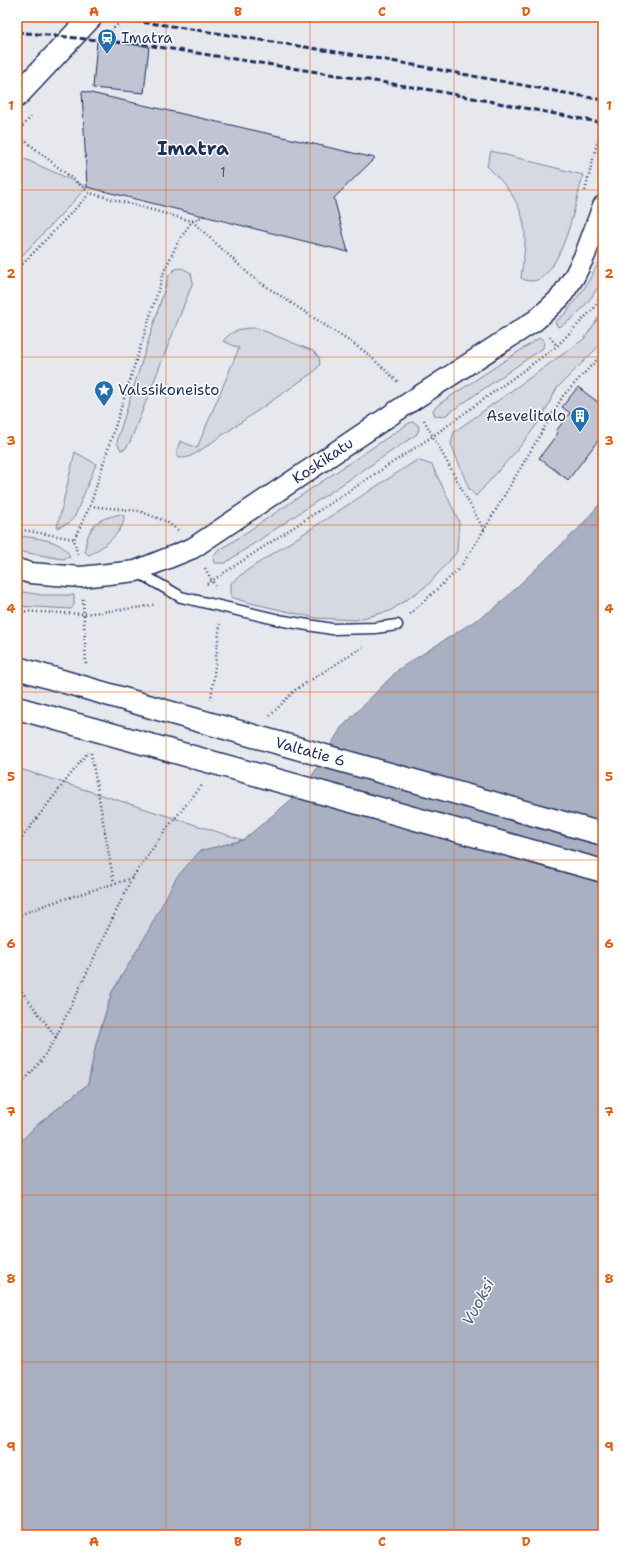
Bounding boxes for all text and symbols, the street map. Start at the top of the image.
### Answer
text: A [89,3,99,20]
text: B [234,3,242,20]
text: C [378,3,386,20]
text: D [521,3,531,20]
station icon: Imatra [96,27,118,55]
place label: Imatra [121,28,173,48]
text: 1 [8,97,14,114]
text: 1 [606,97,612,114]
district label: Imatra [157,136,229,161]
house number: 1 [220,164,226,181]
text: 2 [6,265,16,282]
text: 2 [604,265,614,282]
place icon: Valssikoneisto [93,379,115,407]
place label: Valssikoneisto [118,380,219,400]
building icon: Asevelitalo [569,405,591,433]
place label: Asevelitalo [486,406,566,426]
text: 3 [6,432,16,449]
text: 3 [604,432,614,449]
street label: Koskikatu [288,433,357,488]
text: 4 [6,600,16,617]
text: 4 [604,600,614,617]
street label: Valtatie 6 [273,732,348,771]
text: 5 [7,768,15,785]
text: 5 [605,768,613,785]
text: 6 [6,935,16,952]
text: 6 [604,935,614,952]
text: 7 [6,1103,16,1120]
text: 7 [604,1103,614,1120]
text: 8 [6,1270,16,1287]
text: 8 [604,1270,614,1287]
water label: Vuoksi [457,1274,499,1329]
text: 9 [6,1438,16,1455]
text: 9 [604,1438,614,1455]
text: A [89,1533,99,1550]
text: B [234,1533,242,1550]
text: C [378,1533,386,1550]
text: D [521,1533,531,1550]

